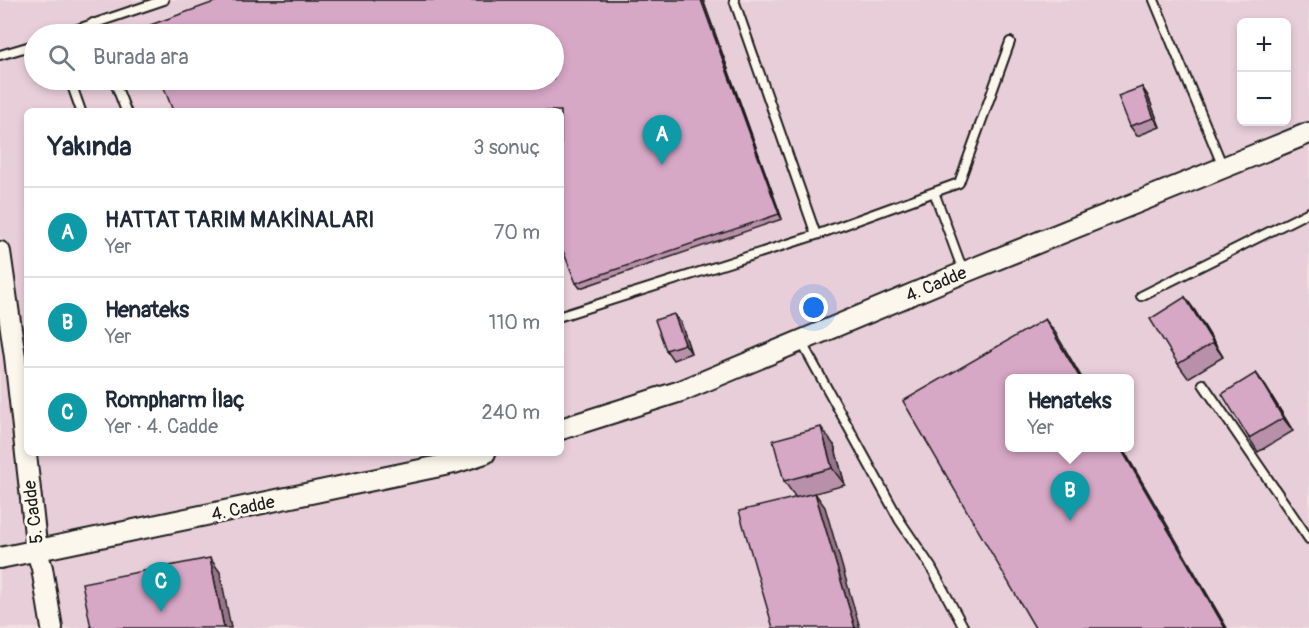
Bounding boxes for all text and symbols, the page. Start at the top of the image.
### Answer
map controls [1237,18,1291,126]
button: + [1237,18,1291,72]
search box [24,24,564,90]
icon: search [45,41,78,74]
text: Burada ara [93,43,189,71]
button: − [1237,72,1291,126]
pin: A [642,116,682,165]
text: Yakında [48,131,132,163]
text: 3 sonuç [473,135,540,160]
text: HATTAT TARIM MAKİNALARI [105,206,374,234]
text: A [61,220,74,245]
text: 70 m [494,220,540,245]
text: Yer [105,234,131,259]
street label: 4. Cadde [902,261,970,308]
your location [799,293,828,322]
text: Henateks [105,296,189,324]
text: B [62,310,73,335]
text: 110 m [489,310,540,335]
text: Yer [105,324,131,349]
popup [1005,374,1134,452]
text: Rompharm İlaç [105,386,245,414]
text: Henateks [1027,387,1112,415]
text: C [61,400,74,425]
text: 240 m [481,400,540,425]
text: Yer · 4. Cadde [105,414,218,439]
text: Yer [1027,415,1054,440]
pin: B [1050,472,1090,521]
street label: 5. Cadde [18,479,49,545]
street label: 4. Cadde [209,491,277,526]
pin: C [142,562,180,612]

